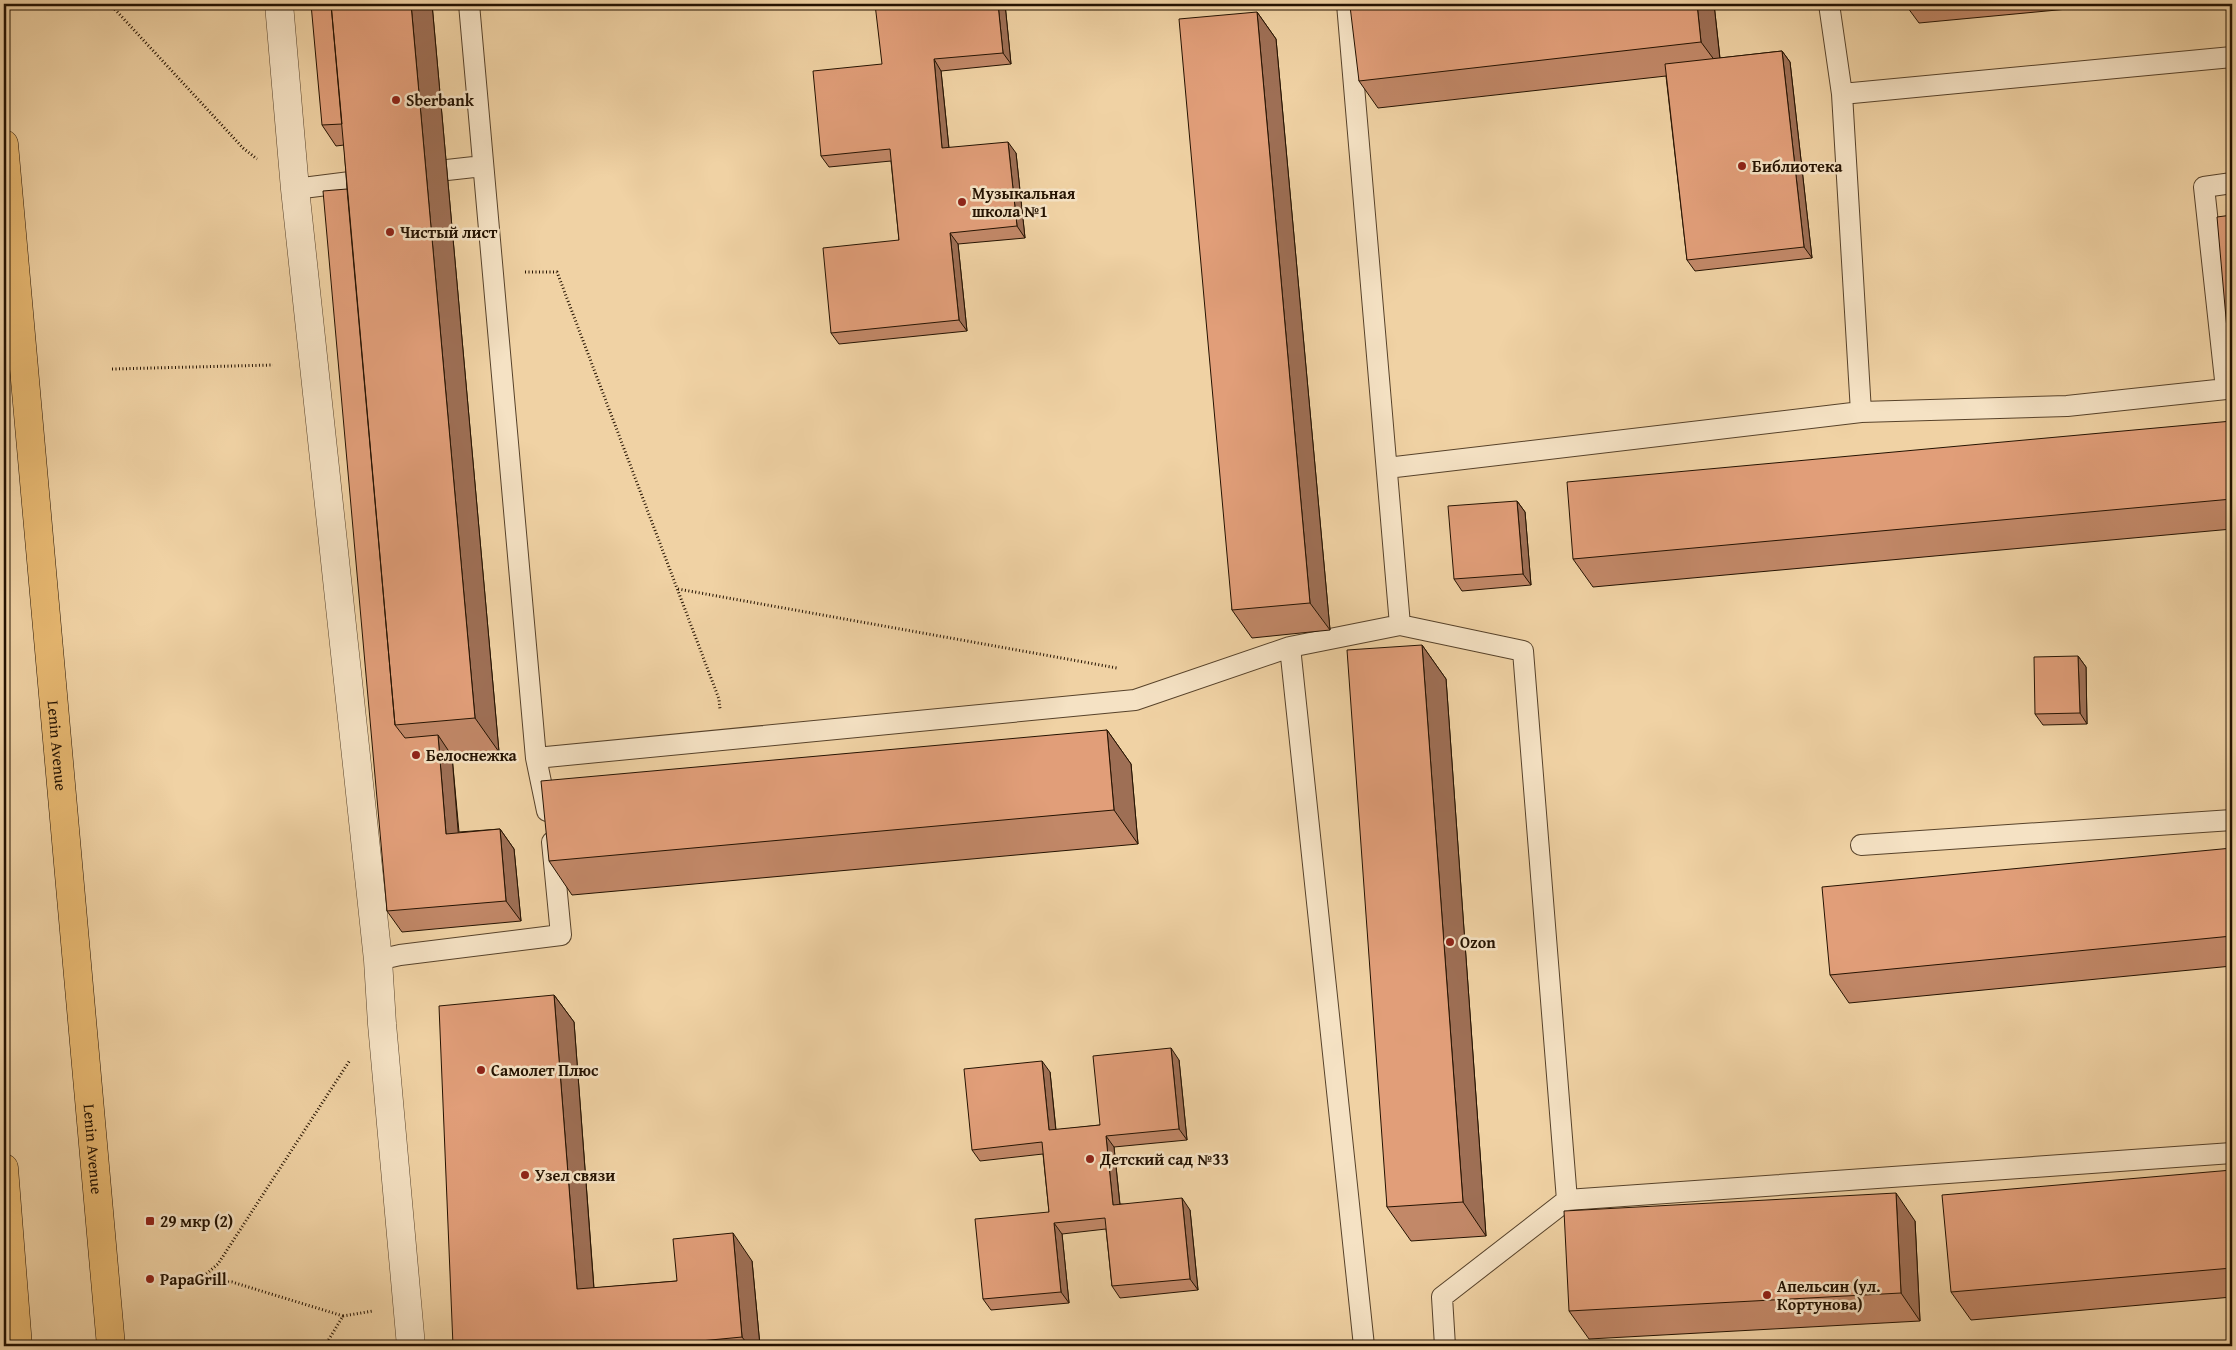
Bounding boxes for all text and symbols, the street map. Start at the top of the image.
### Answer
place label: Sberbank [406,88,475,112]
marker: Sberbank [390,94,402,106]
place label: Библиотека [1752,154,1843,178]
marker: Библиотека [1736,160,1748,172]
place label: Музыкальная школа №1 [972,181,1076,223]
marker: Музыкальная школа №1 [956,196,968,208]
place label: Чистый лист [400,220,498,244]
marker: Чистый лист [384,226,396,238]
street label: Lenin Avenue [42,699,74,792]
place label: Белоснежка [426,743,518,767]
marker: Белоснежка [410,749,422,761]
place label: Ozon [1460,930,1496,954]
marker: Ozon [1444,936,1456,948]
place label: Самолет Плюс [491,1058,599,1082]
marker: Самолет Плюс [475,1064,487,1076]
street label: Lenin Avenue [78,1103,109,1195]
place label: Детский сад №33 [1099,1147,1229,1171]
marker: Детский сад №33 [1084,1153,1096,1165]
place label: Узел связи [535,1163,615,1187]
marker: Узел связи [519,1169,531,1181]
place label: 29 мкр (2) [160,1209,233,1233]
marker: 29 мкр (2) [144,1215,156,1227]
place label: PapaGrill [160,1267,227,1291]
marker: PapaGrill [144,1273,156,1285]
place label: Апельсин (ул. Кортунова) [1777,1274,1881,1316]
marker: Апельсин (ул. Кортунова) [1761,1289,1773,1301]

